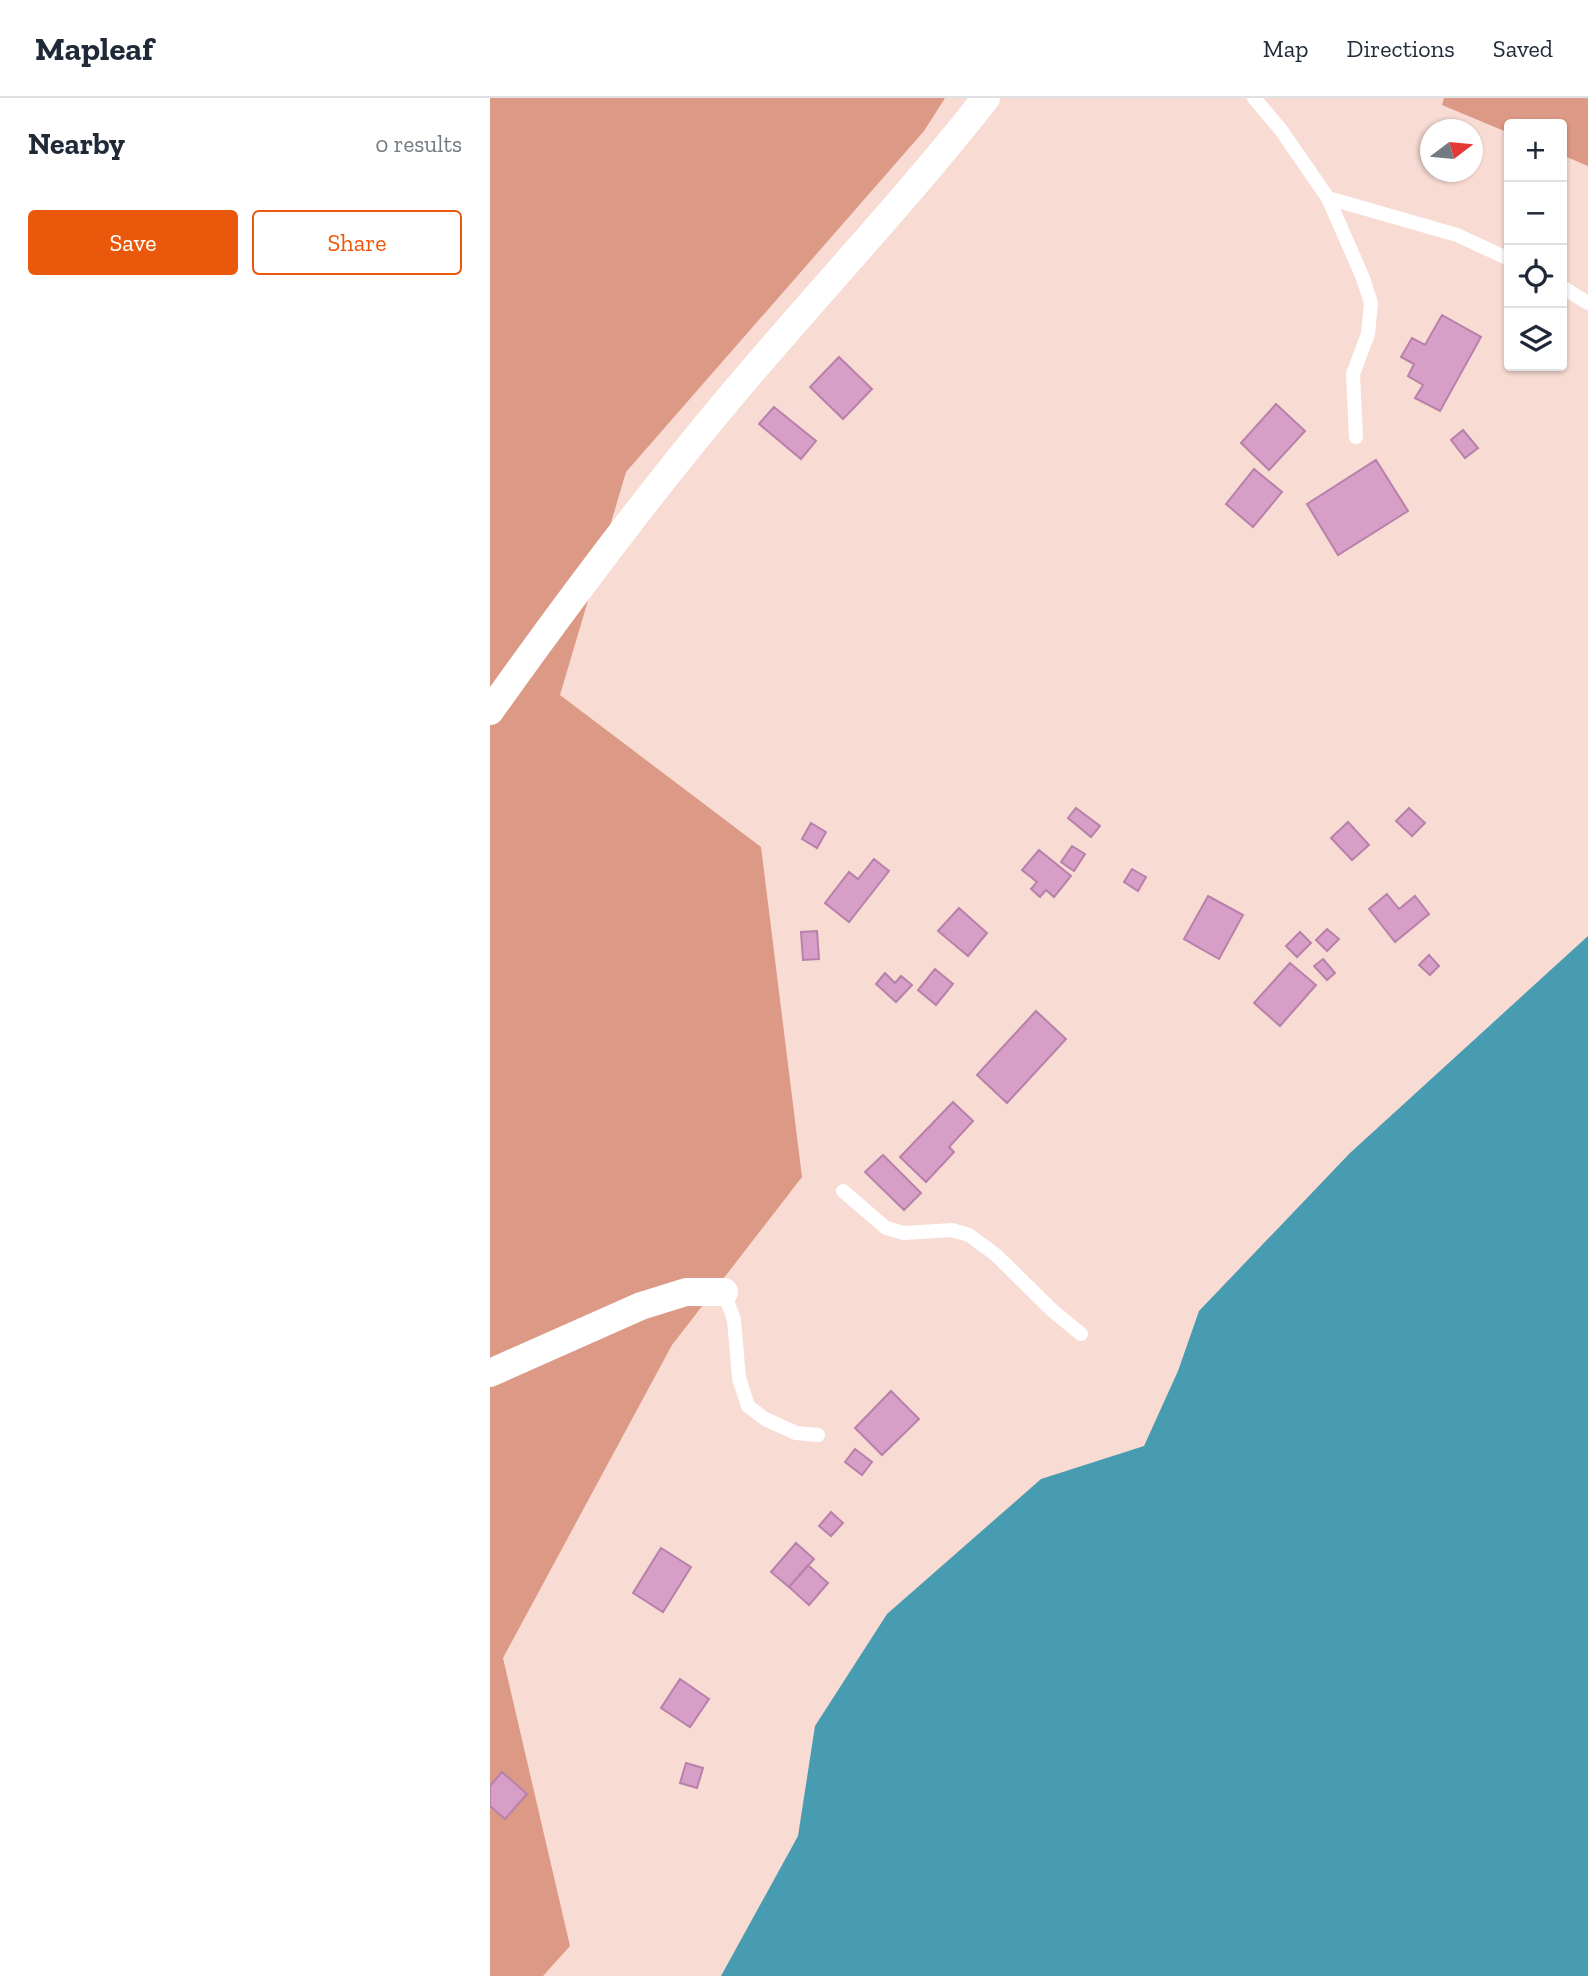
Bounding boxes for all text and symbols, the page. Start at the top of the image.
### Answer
text: Mapleaf [35,29,153,68]
text: Map [1263,34,1309,63]
text: Directions [1347,34,1455,63]
text: Saved [1493,34,1553,63]
north arrow [1420,119,1483,182]
map controls [1504,119,1567,371]
button: + [1504,119,1567,182]
text: Nearby [28,126,125,162]
text: 0 results [375,130,462,158]
button: − [1504,182,1567,245]
button: Save [28,210,238,275]
button: Share [252,210,462,275]
button: locate [1504,245,1567,308]
button: layers [1504,308,1567,371]

